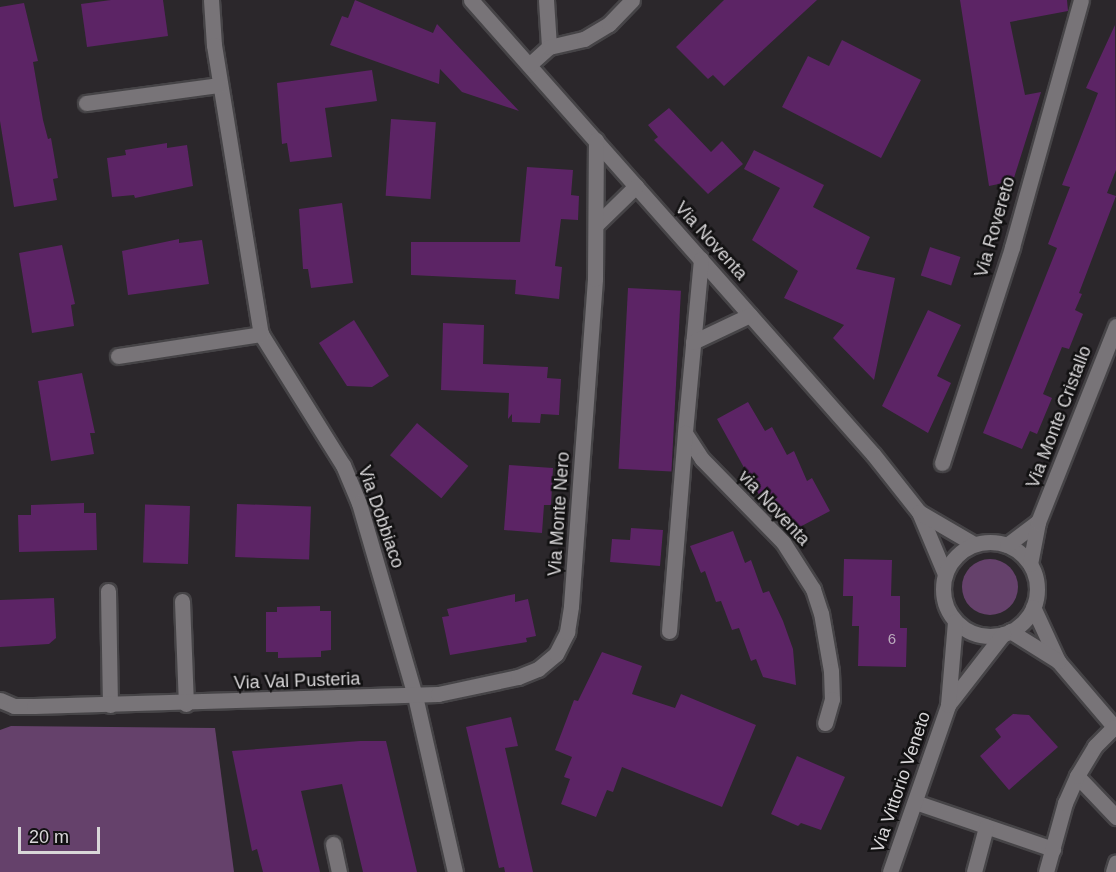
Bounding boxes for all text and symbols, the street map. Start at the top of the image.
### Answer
street label: Via Rovereto [970,174,1020,280]
street label: Via Noventa [670,197,752,285]
street label: Via Monte Cristallo [1022,343,1096,491]
street label: Via Monte Nero [544,451,574,577]
street label: Via Dobbiaco [353,463,409,571]
street label: via Noventa [734,466,814,550]
house number: 6 [888,630,896,648]
street label: Via Val Pusteria [233,668,361,694]
street label: Via Vittorio Veneto [867,709,935,855]
scale bar [21,815,104,853]
text: 20 m [29,827,69,847]

